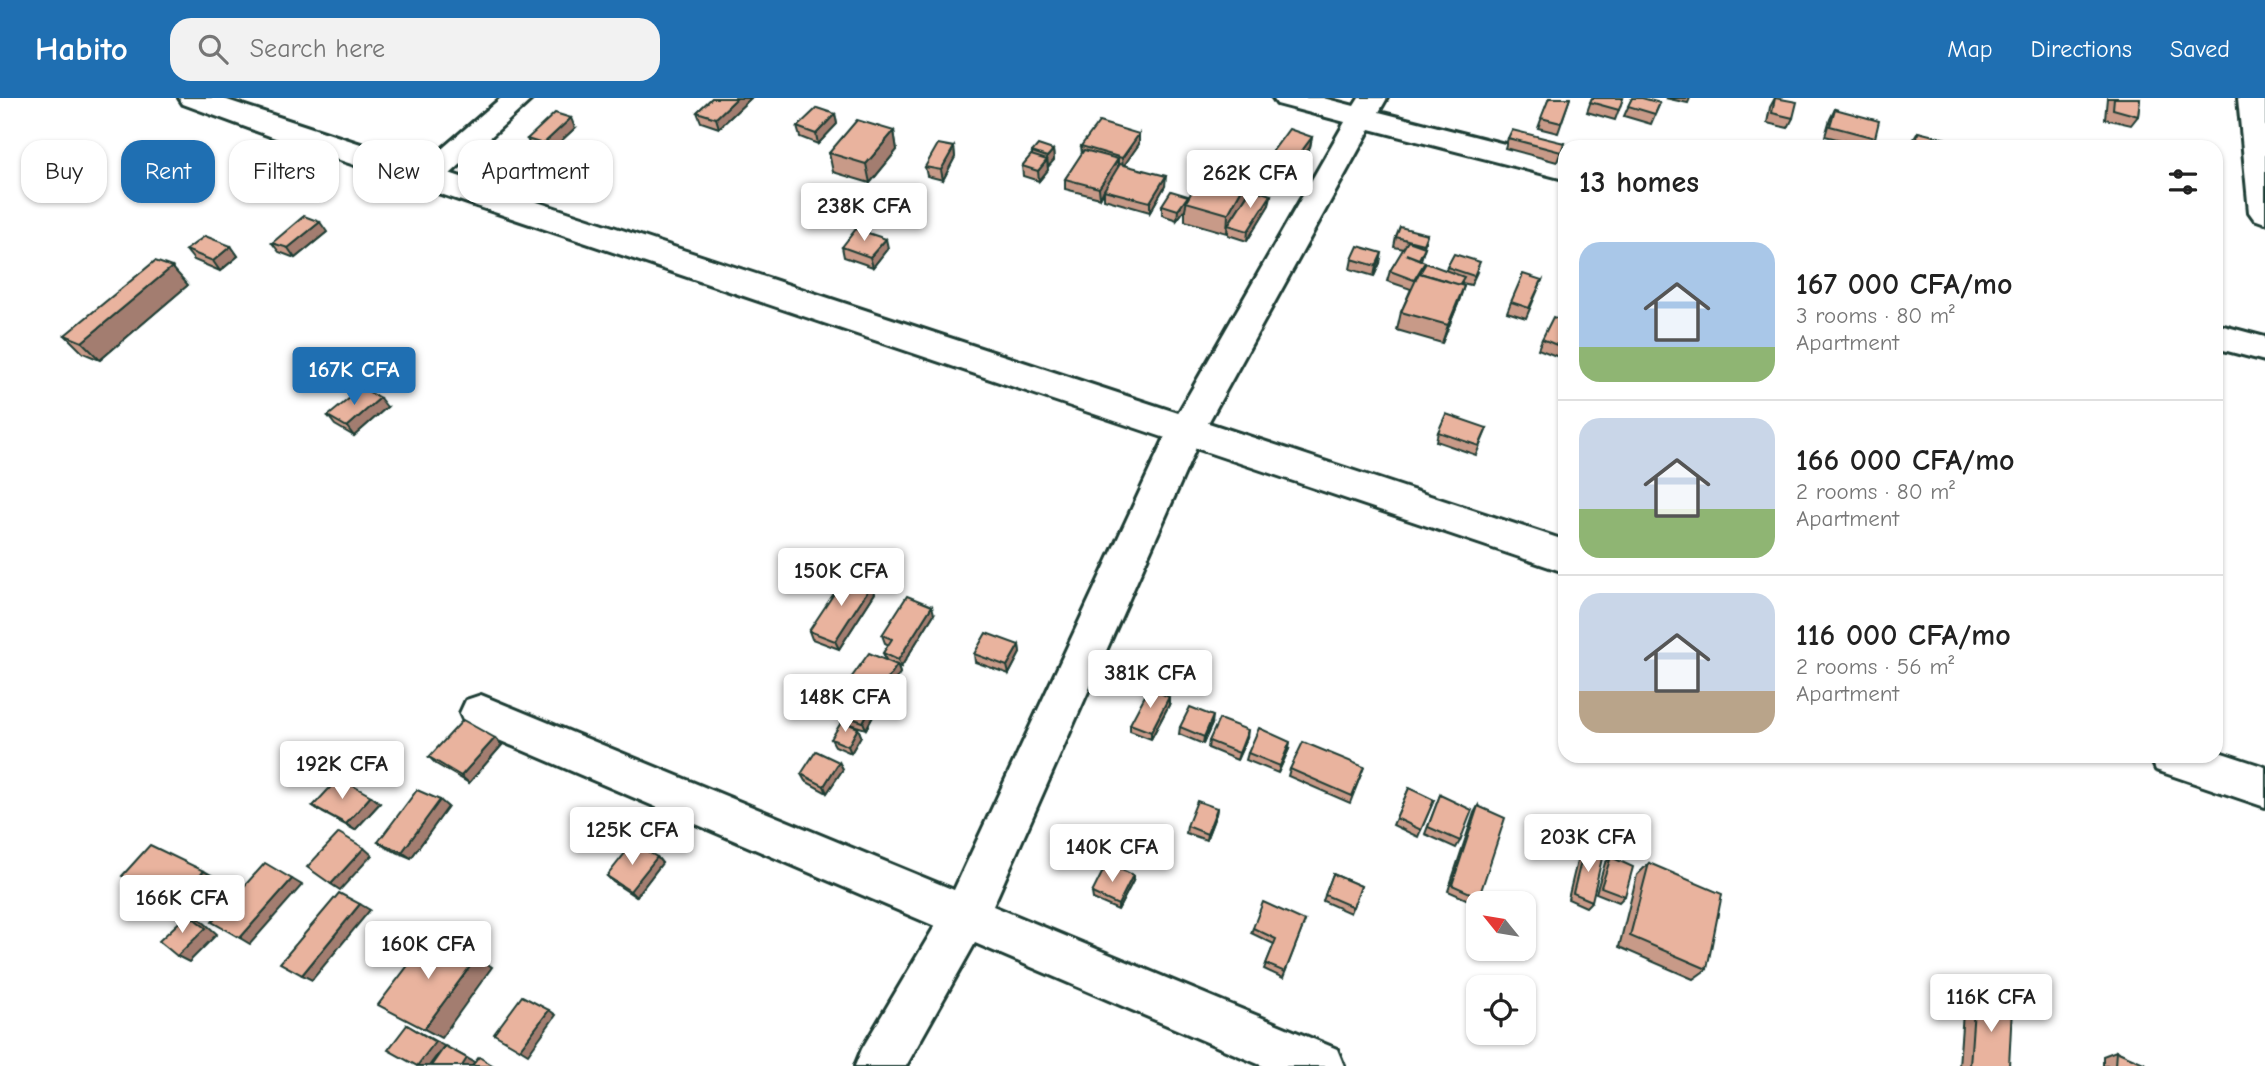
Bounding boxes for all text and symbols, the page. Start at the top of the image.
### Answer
search box [170,18,660,81]
text: Habito [35,30,128,68]
icon: search [194,30,232,68]
text: Search here [250,34,385,64]
text: Map [1947,35,1993,63]
text: Directions [2031,35,2132,63]
text: Saved [2170,35,2230,63]
chip: Buy [21,140,107,203]
chip: Rent [121,140,215,203]
chip: Filters [229,140,339,203]
chip: New [353,140,444,203]
chip: Apartment [458,140,613,203]
pin: 262K CFA [1178,150,1322,210]
text: 262K CFA [1203,159,1297,186]
icon: filters [2164,163,2202,201]
text: 13 homes [1579,165,1699,200]
pin: 238K CFA [792,184,936,243]
text: 238K CFA [817,192,911,219]
text: 167 000 CFA/mo [1796,267,2012,302]
icon: home [1635,270,1719,354]
text: 3 rooms · 80 m² [1796,302,1955,329]
text: Apartment [1796,329,1899,356]
pin: 167K CFA [282,348,426,407]
text: 167K CFA [309,356,399,383]
text: 166 000 CFA/mo [1796,443,2015,478]
icon: home [1635,446,1719,530]
text: 2 rooms · 80 m² [1796,478,1955,505]
text: Apartment [1796,505,1899,532]
pin: 150K CFA [769,548,913,608]
text: 150K CFA [794,557,888,584]
text: 116 000 CFA/mo [1796,618,2011,653]
icon: home [1635,621,1719,705]
pin: 381K CFA [1078,650,1222,710]
text: 2 rooms · 56 m² [1796,653,1954,680]
text: 381K CFA [1104,659,1196,686]
pin: 148K CFA [773,674,917,734]
text: Apartment [1796,680,1899,707]
text: 148K CFA [800,683,890,710]
pin: 192K CFA [270,742,414,801]
text: 192K CFA [296,750,388,777]
pin: 125K CFA [560,808,704,867]
pin: 203K CFA [1516,814,1660,874]
text: 125K CFA [586,816,678,843]
text: 203K CFA [1540,823,1636,850]
pin: 140K CFA [1040,824,1184,884]
text: 140K CFA [1066,833,1158,860]
pin: 166K CFA [110,876,254,935]
text: 166K CFA [136,884,228,911]
north arrow [1466,891,1536,961]
map controls [1466,891,1536,1045]
pin: 160K CFA [356,922,500,981]
text: 160K CFA [381,930,475,957]
pin: 116K CFA [1919,974,2063,1034]
button: locate [1466,975,1536,1045]
text: 116K CFA [1946,983,2036,1010]

